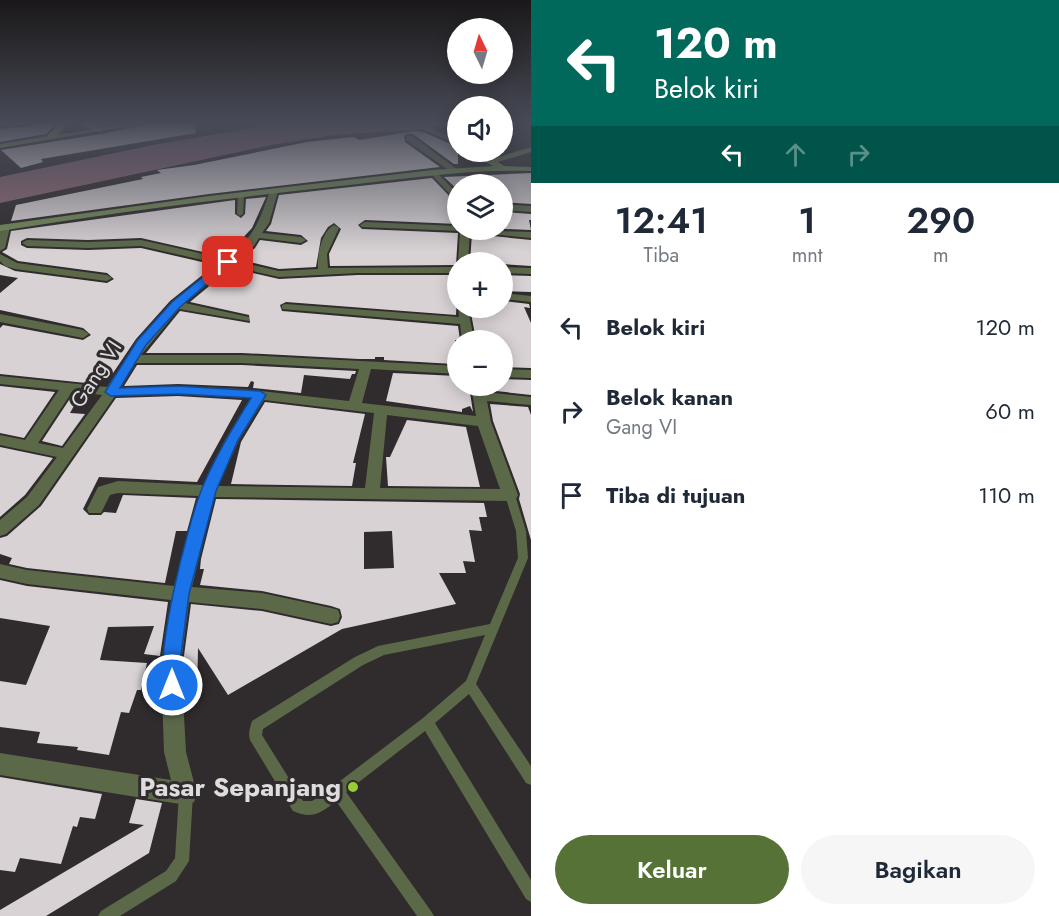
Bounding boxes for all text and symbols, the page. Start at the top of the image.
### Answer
text: 120 m [654,13,778,74]
north arrow [447,18,513,84]
map controls [447,18,513,396]
icon: left [555,24,633,102]
text: Belok kiri [654,69,759,108]
button: sound [447,96,513,162]
icon: left [716,138,749,171]
icon: ahead [779,138,812,171]
icon: right [842,138,875,171]
button: layers [447,174,513,240]
text: 12:41 [615,194,708,246]
text: 1 [798,194,816,246]
text: 290 [906,194,975,246]
pin [202,236,253,287]
text: Tiba [644,241,679,270]
text: mnt [792,241,823,270]
text: m [933,241,949,270]
icon: arrive [211,245,244,278]
button: + [447,252,513,318]
icon: left [555,311,588,344]
text: Belok kiri [606,311,705,343]
text: 120 m [976,311,1035,343]
button: − [447,330,513,396]
street label: Gang VI [63,335,129,413]
text: Belok kanan [606,381,733,413]
icon: right [555,395,588,428]
text: 60 m [985,395,1035,427]
text: Gang VI [606,413,677,442]
icon: arrive [555,479,588,512]
text: Tiba di tujuan [606,479,745,511]
text: 110 m [978,479,1035,511]
position arrow [140,653,204,717]
place label: Pasar Sepanjang [139,768,341,806]
marker: Pasar Sepanjang [346,780,360,794]
button: Keluar [555,835,789,904]
button: Bagikan [801,835,1035,904]

